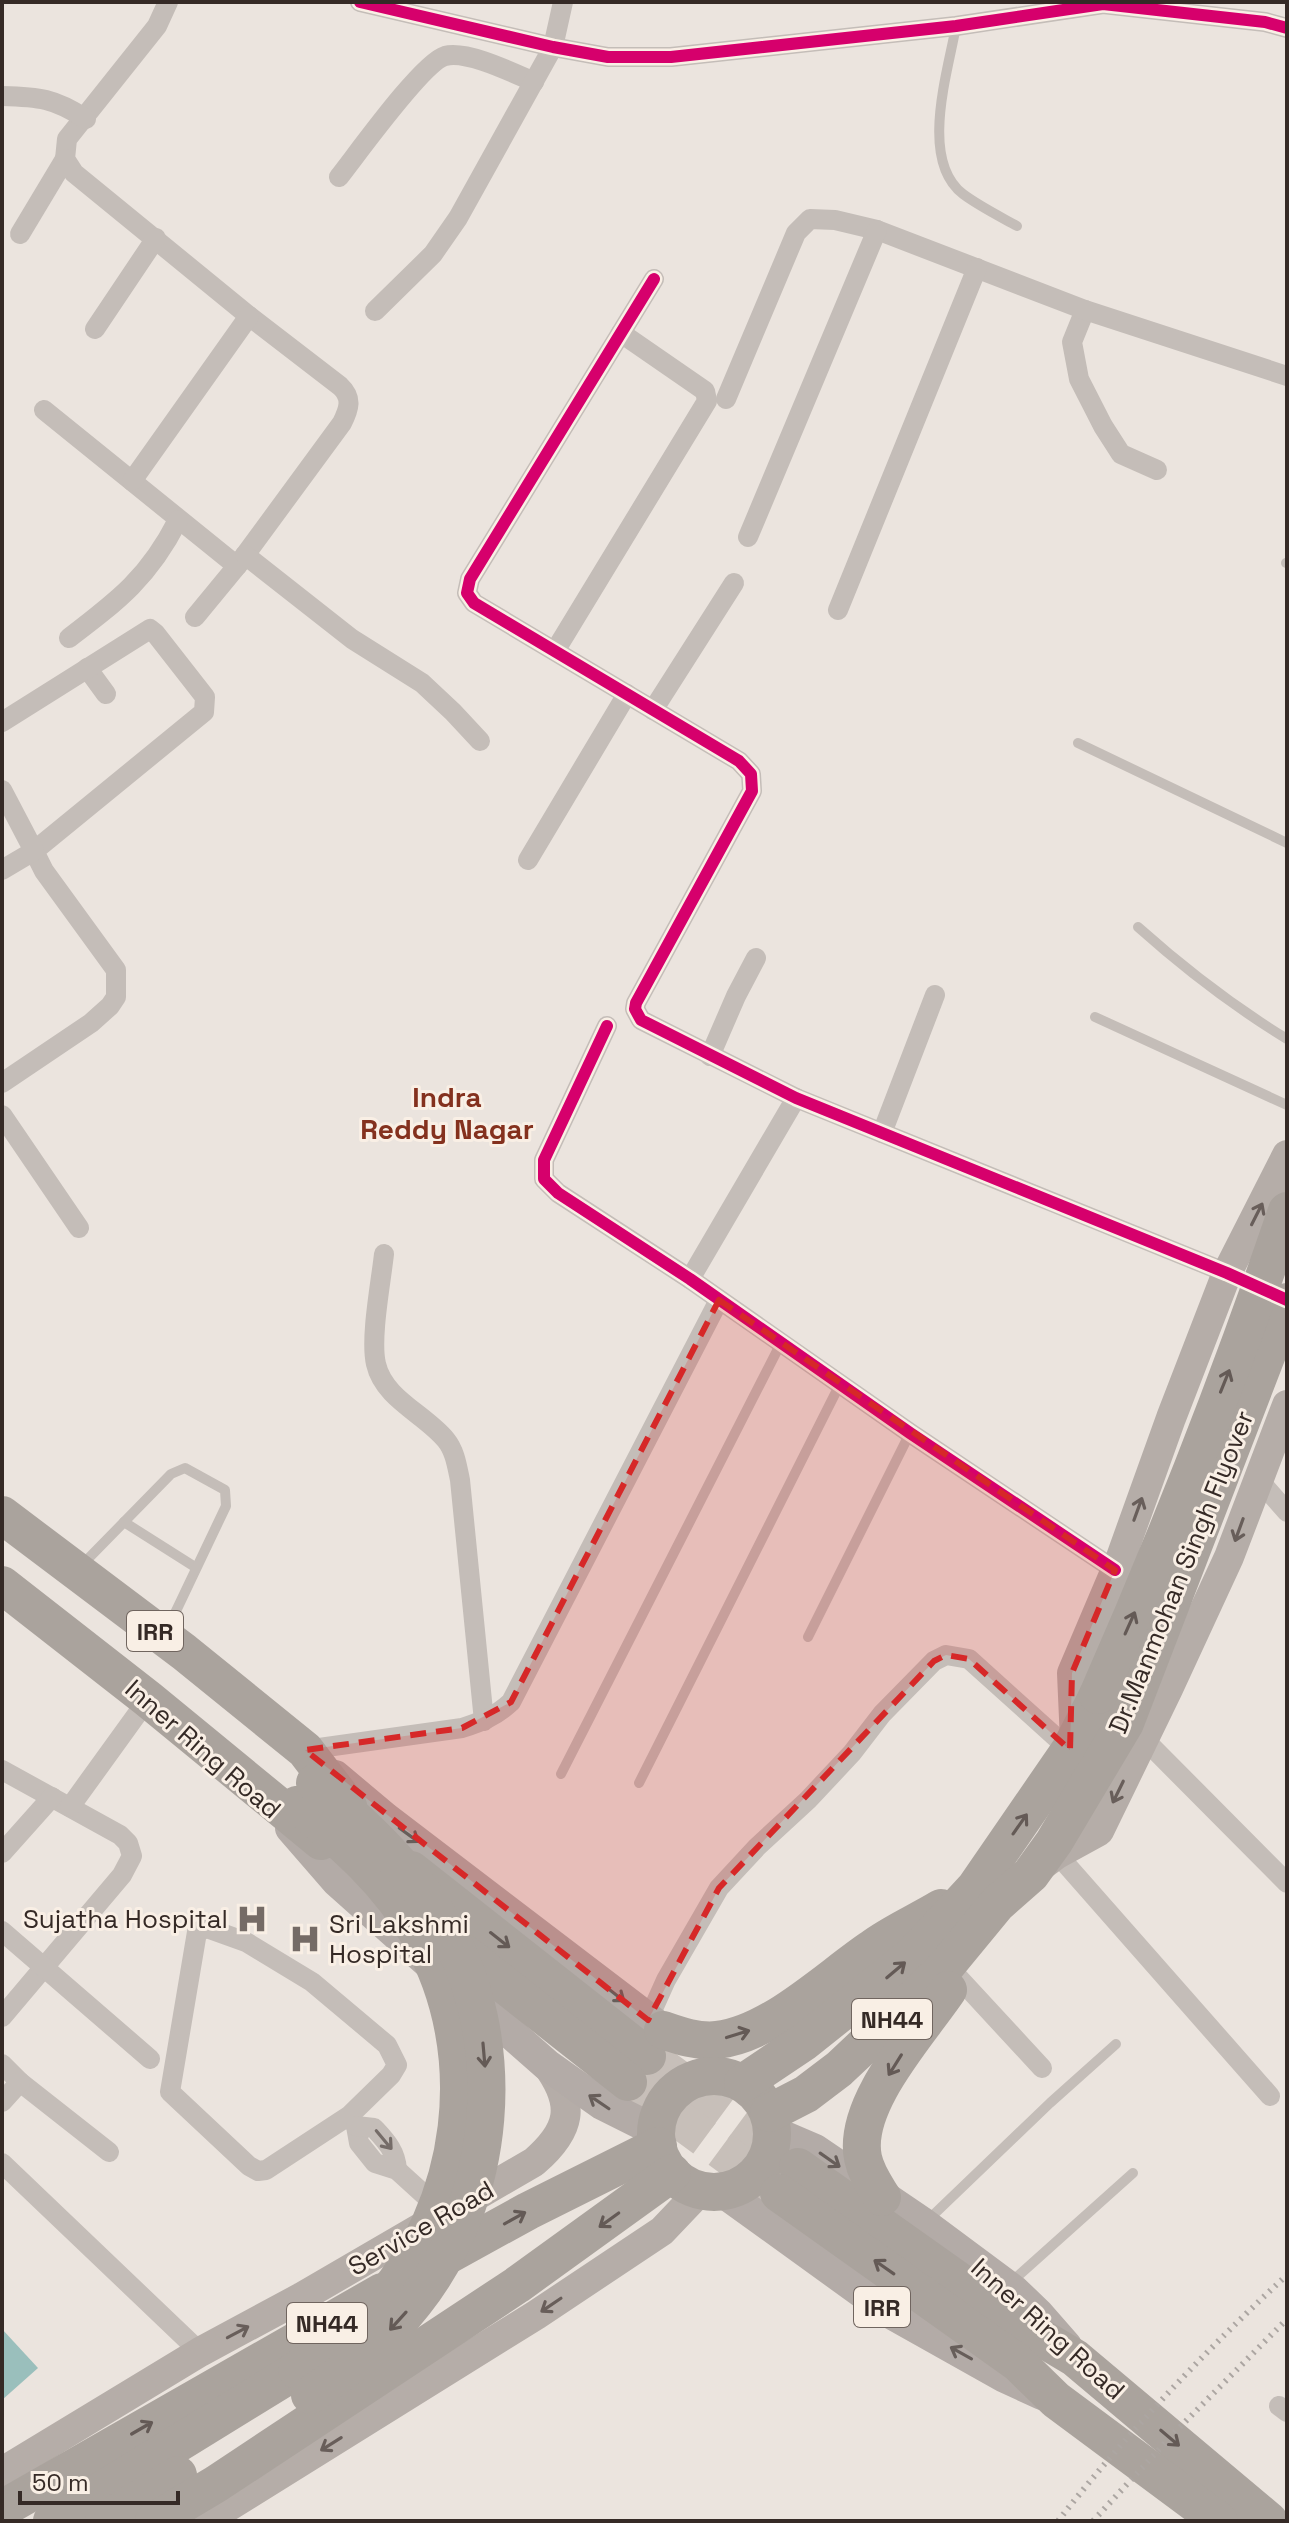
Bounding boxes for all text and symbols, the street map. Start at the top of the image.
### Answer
district label: Indra Reddy Nagar [360,1079,534,1147]
one-way arrow [1250,1202,1265,1226]
one-way arrow [1219,1369,1233,1394]
street label: Dr.Manmohan Singh Flyover [1101,1406,1261,1738]
one-way arrow [1132,1497,1147,1522]
one-way arrow [1231,1517,1245,1542]
road number: IRR [127,1611,183,1651]
one-way arrow [1123,1611,1138,1636]
street label: Inner Ring Road [118,1672,288,1826]
one-way arrow [1110,1779,1125,1803]
one-way arrow [1012,1814,1028,1836]
one-way arrow [398,1827,419,1844]
place label: Sujatha Hospital [23,1902,228,1936]
hospital icon: Sujatha Hospital [235,1902,269,1936]
place label: Sri Lakshmi Hospital [329,1907,469,1971]
hospital icon: Sri Lakshmi Hospital [288,1922,322,1956]
one-way arrow [489,1932,510,1949]
one-way arrow [885,1961,905,1979]
one-way arrow [604,1985,625,2003]
road number: NH44 [852,1999,932,2039]
one-way arrow [725,2026,751,2041]
one-way arrow [477,2041,492,2068]
one-way arrow [887,2053,904,2075]
one-way arrow [589,2094,611,2110]
one-way arrow [375,2129,393,2150]
one-way arrow [819,2151,840,2168]
street label: Service Road [342,2173,500,2283]
one-way arrow [503,2210,526,2226]
one-way arrow [599,2212,621,2228]
street label: Inner Ring Road [964,2251,1132,2407]
one-way arrow [873,2259,895,2276]
road number: IRR [854,2287,910,2327]
one-way arrow [540,2297,563,2313]
road number: NH44 [287,2303,367,2343]
one-way arrow [390,2310,408,2330]
one-way arrow [225,2324,249,2339]
one-way arrow [950,2344,974,2360]
one-way arrow [130,2420,153,2436]
one-way arrow [1160,2429,1180,2447]
one-way arrow [320,2436,343,2452]
scale bar [20,2455,178,2505]
text: 50 m [32,2467,89,2498]

